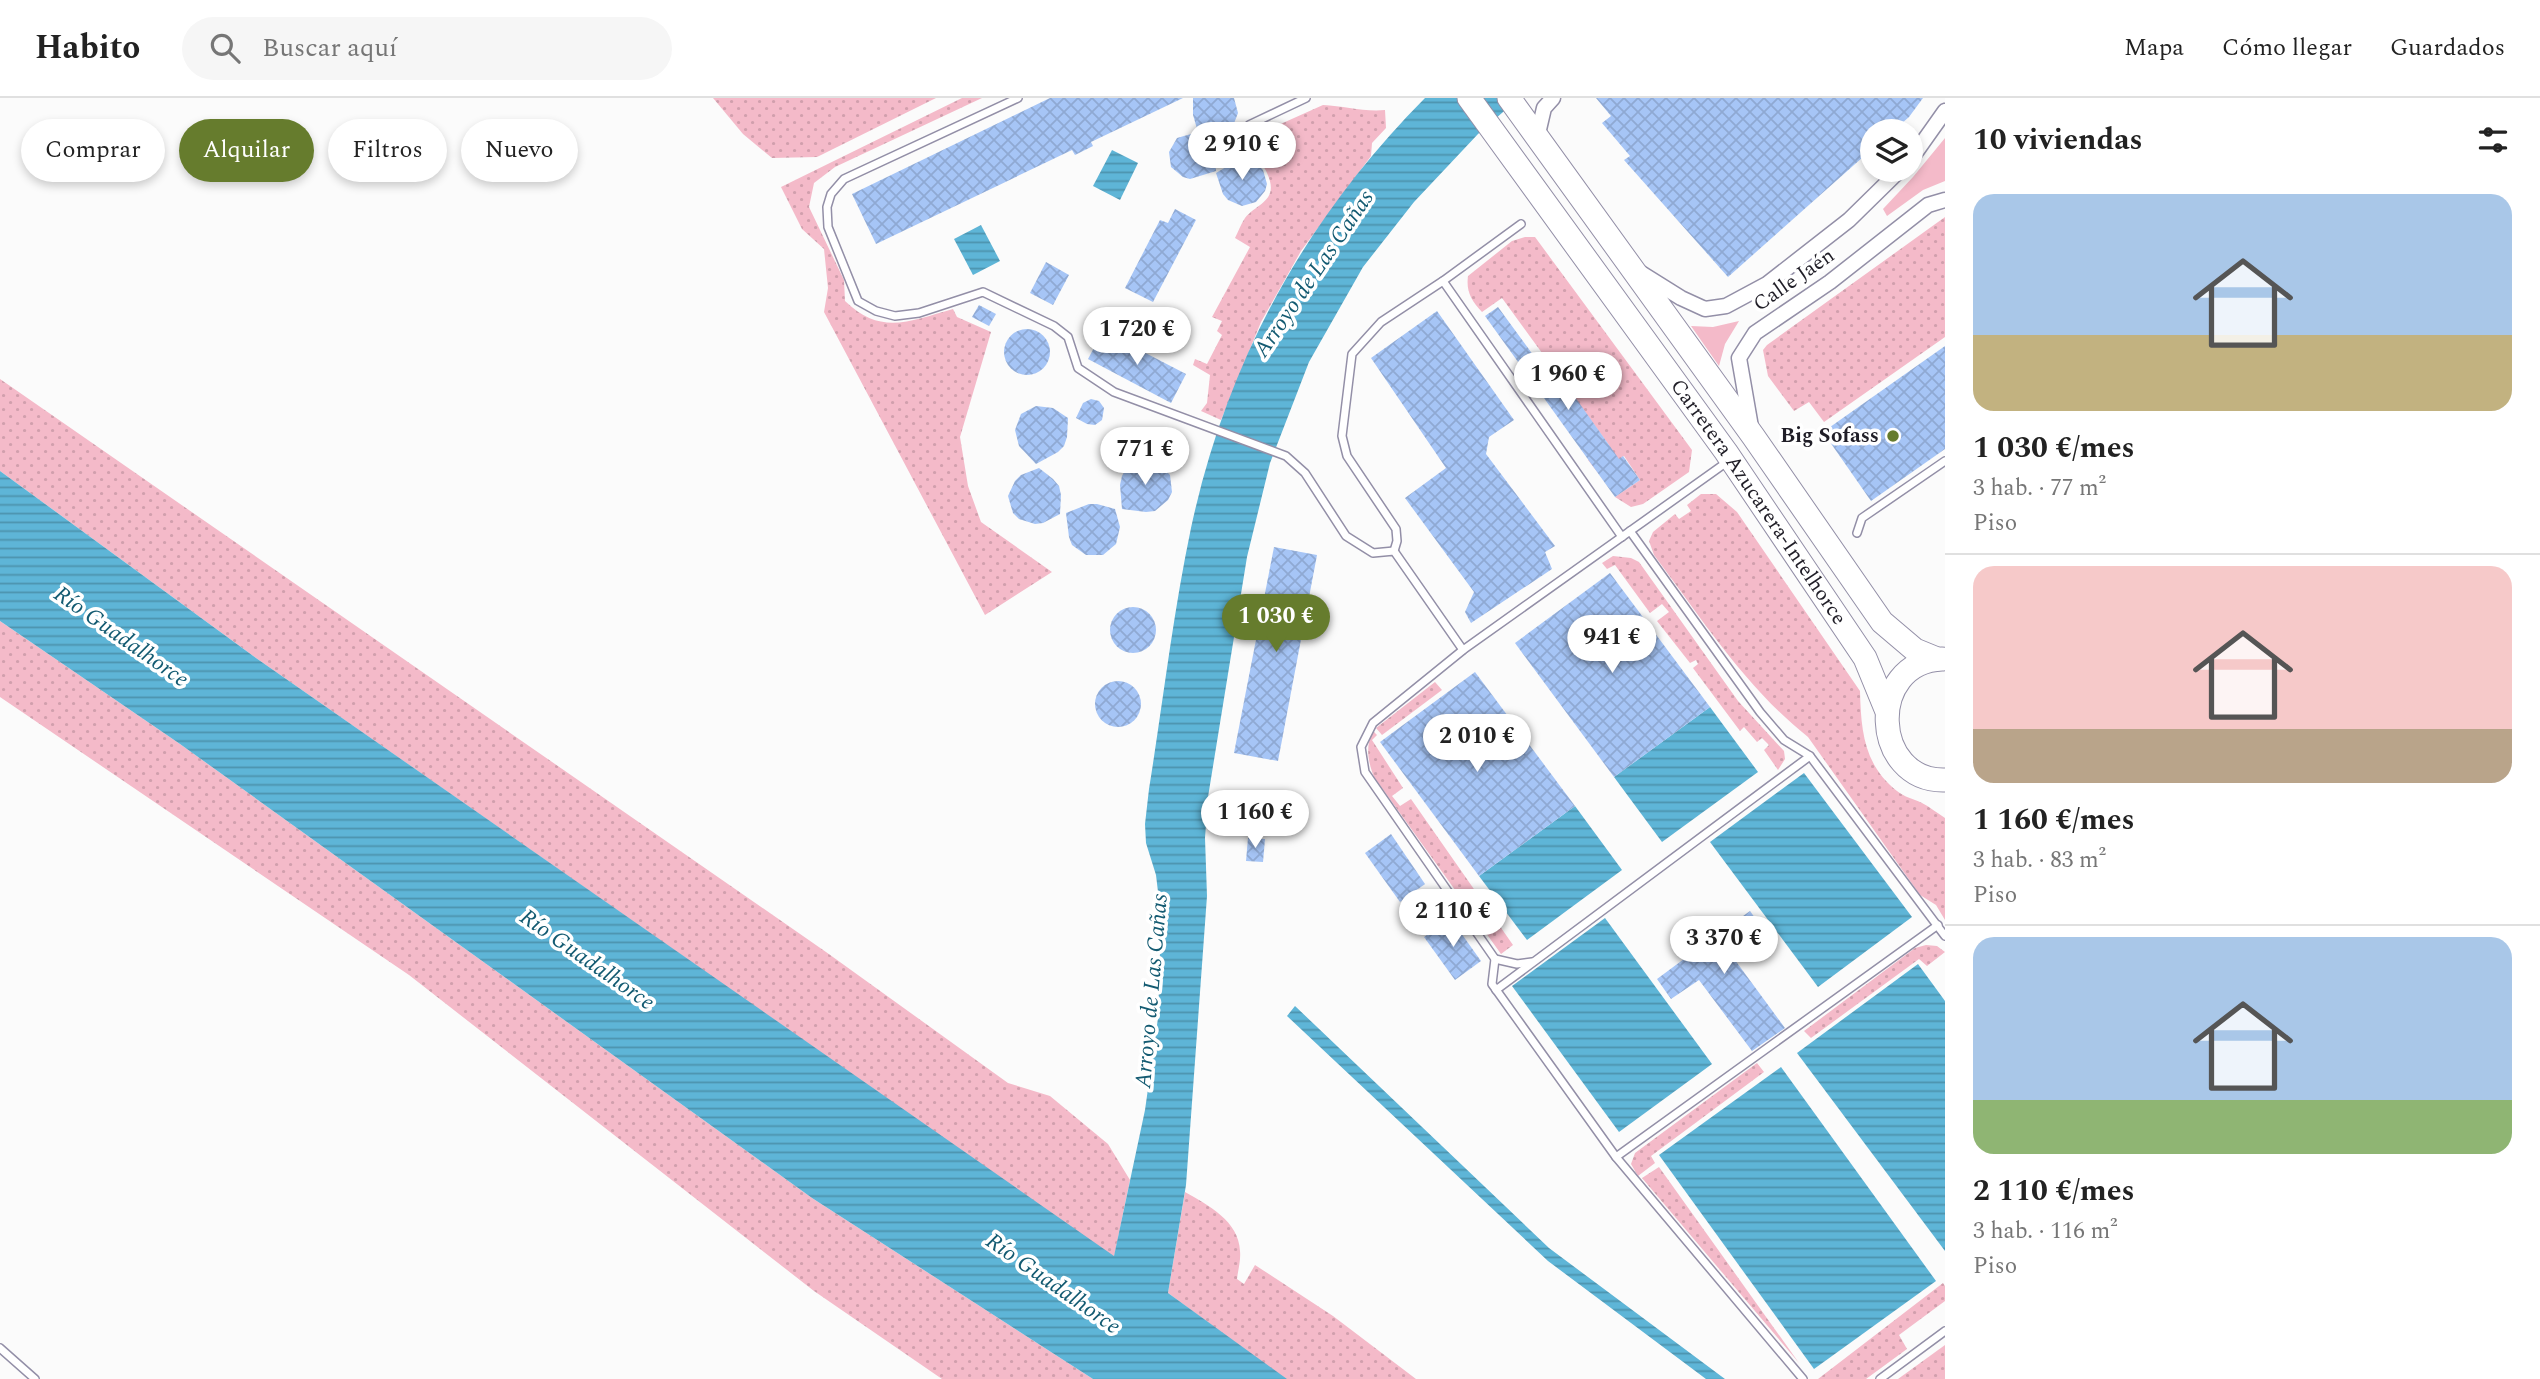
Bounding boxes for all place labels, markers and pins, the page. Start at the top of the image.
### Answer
pin: 2 910 € [1177,122,1307,182]
pin: 1 720 € [1072,308,1202,367]
pin: 1 960 € [1503,352,1633,412]
place label: Big Sofass [1780,420,1879,452]
pin: 771 € [1096,428,1194,487]
marker: Big Sofass [1885,428,1901,444]
pin: 1 030 € [1211,594,1341,654]
pin: 941 € [1563,616,1661,675]
pin: 2 010 € [1412,714,1542,774]
pin: 1 160 € [1190,790,1320,850]
pin: 2 110 € [1388,890,1518,949]
pin: 3 370 € [1659,916,1789,976]

